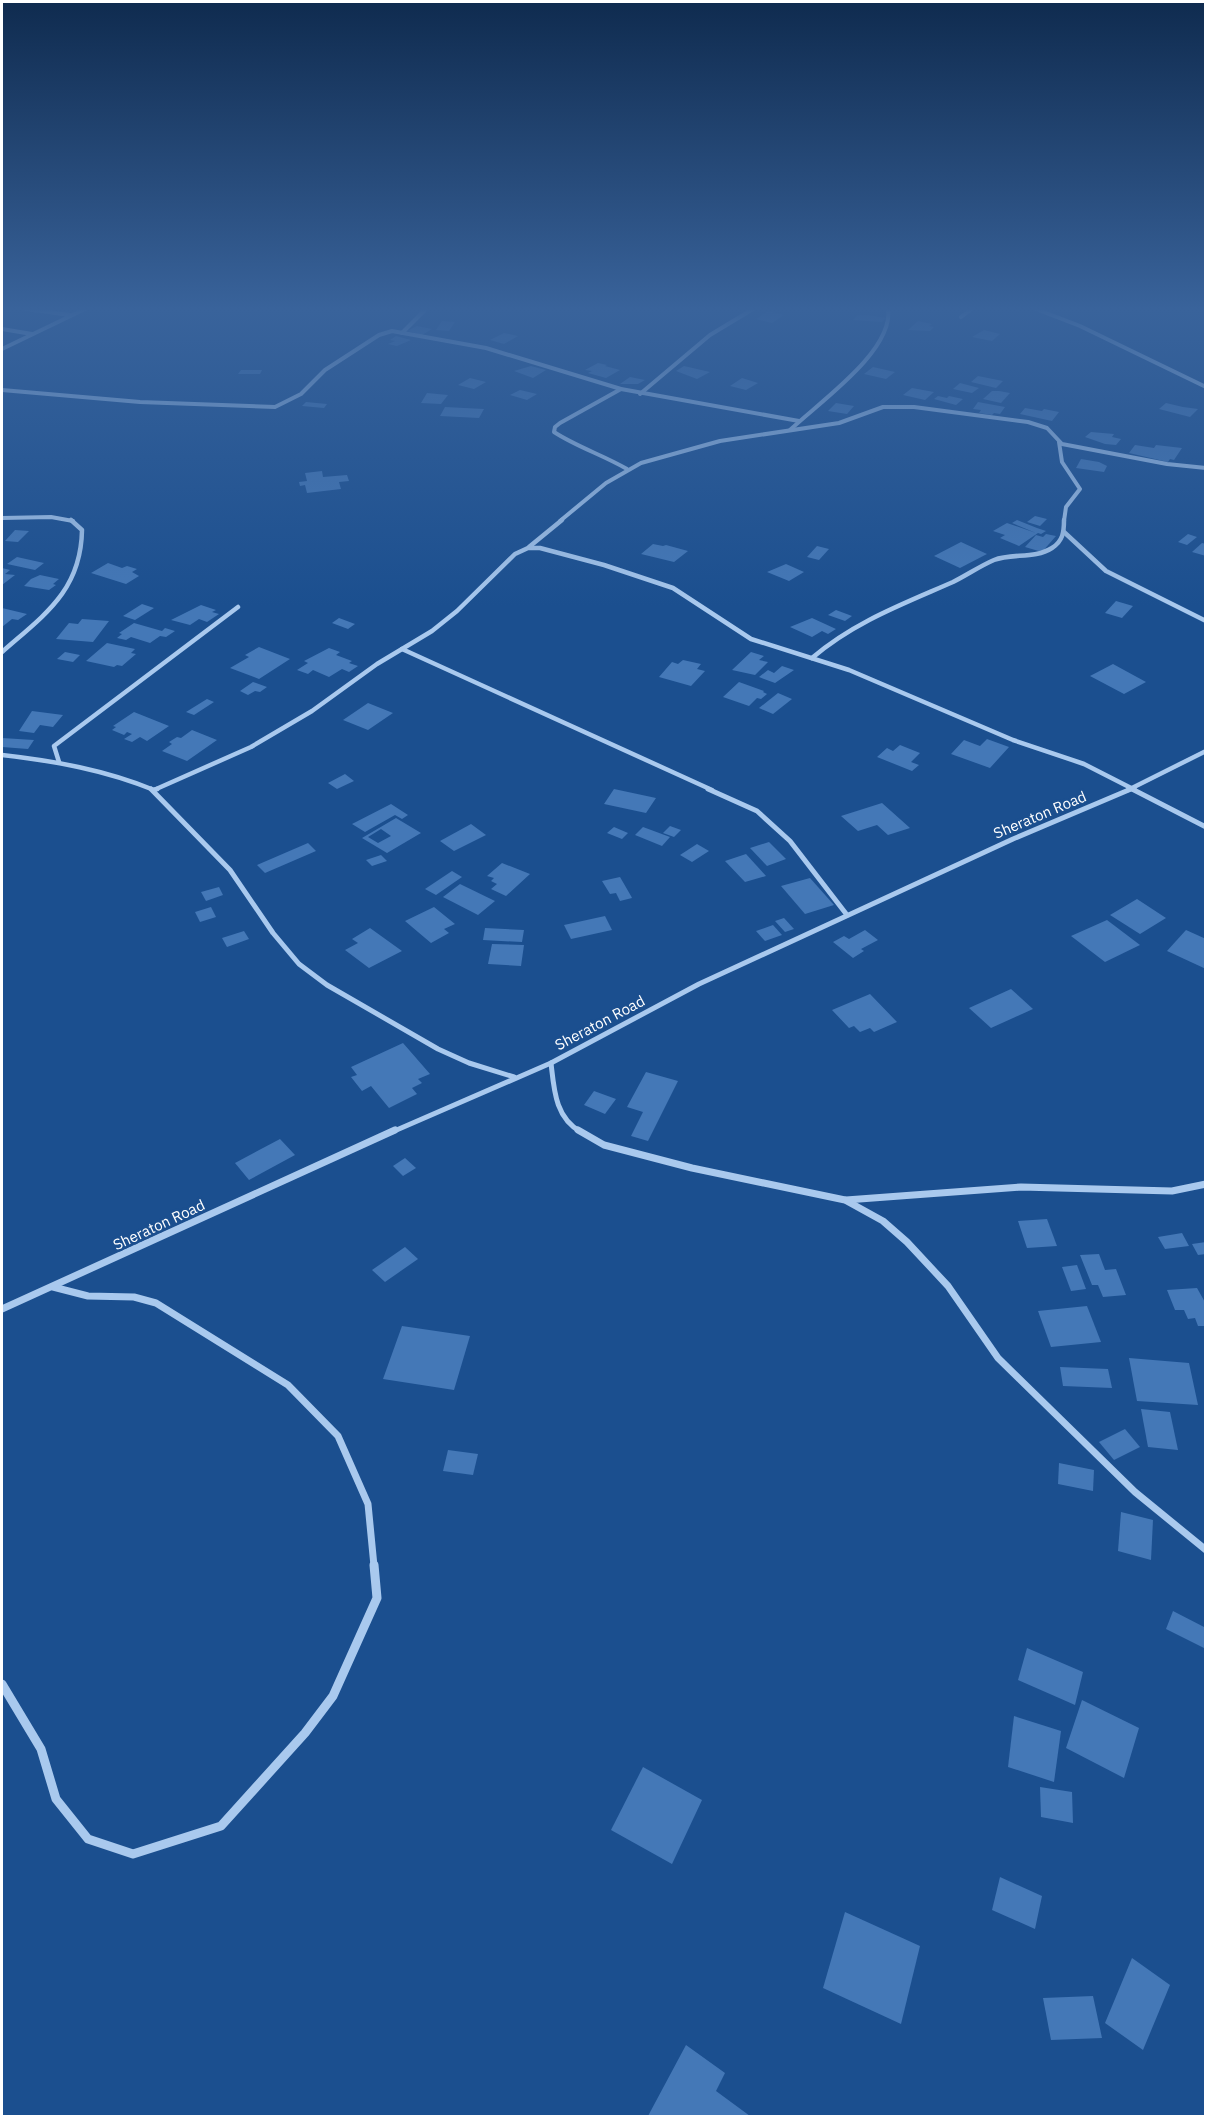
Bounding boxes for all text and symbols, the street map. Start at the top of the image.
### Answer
street label: Sheraton Road [990,786,1089,843]
street label: Sheraton Road [552,991,648,1054]
street label: Sheraton Road [110,1195,208,1254]

